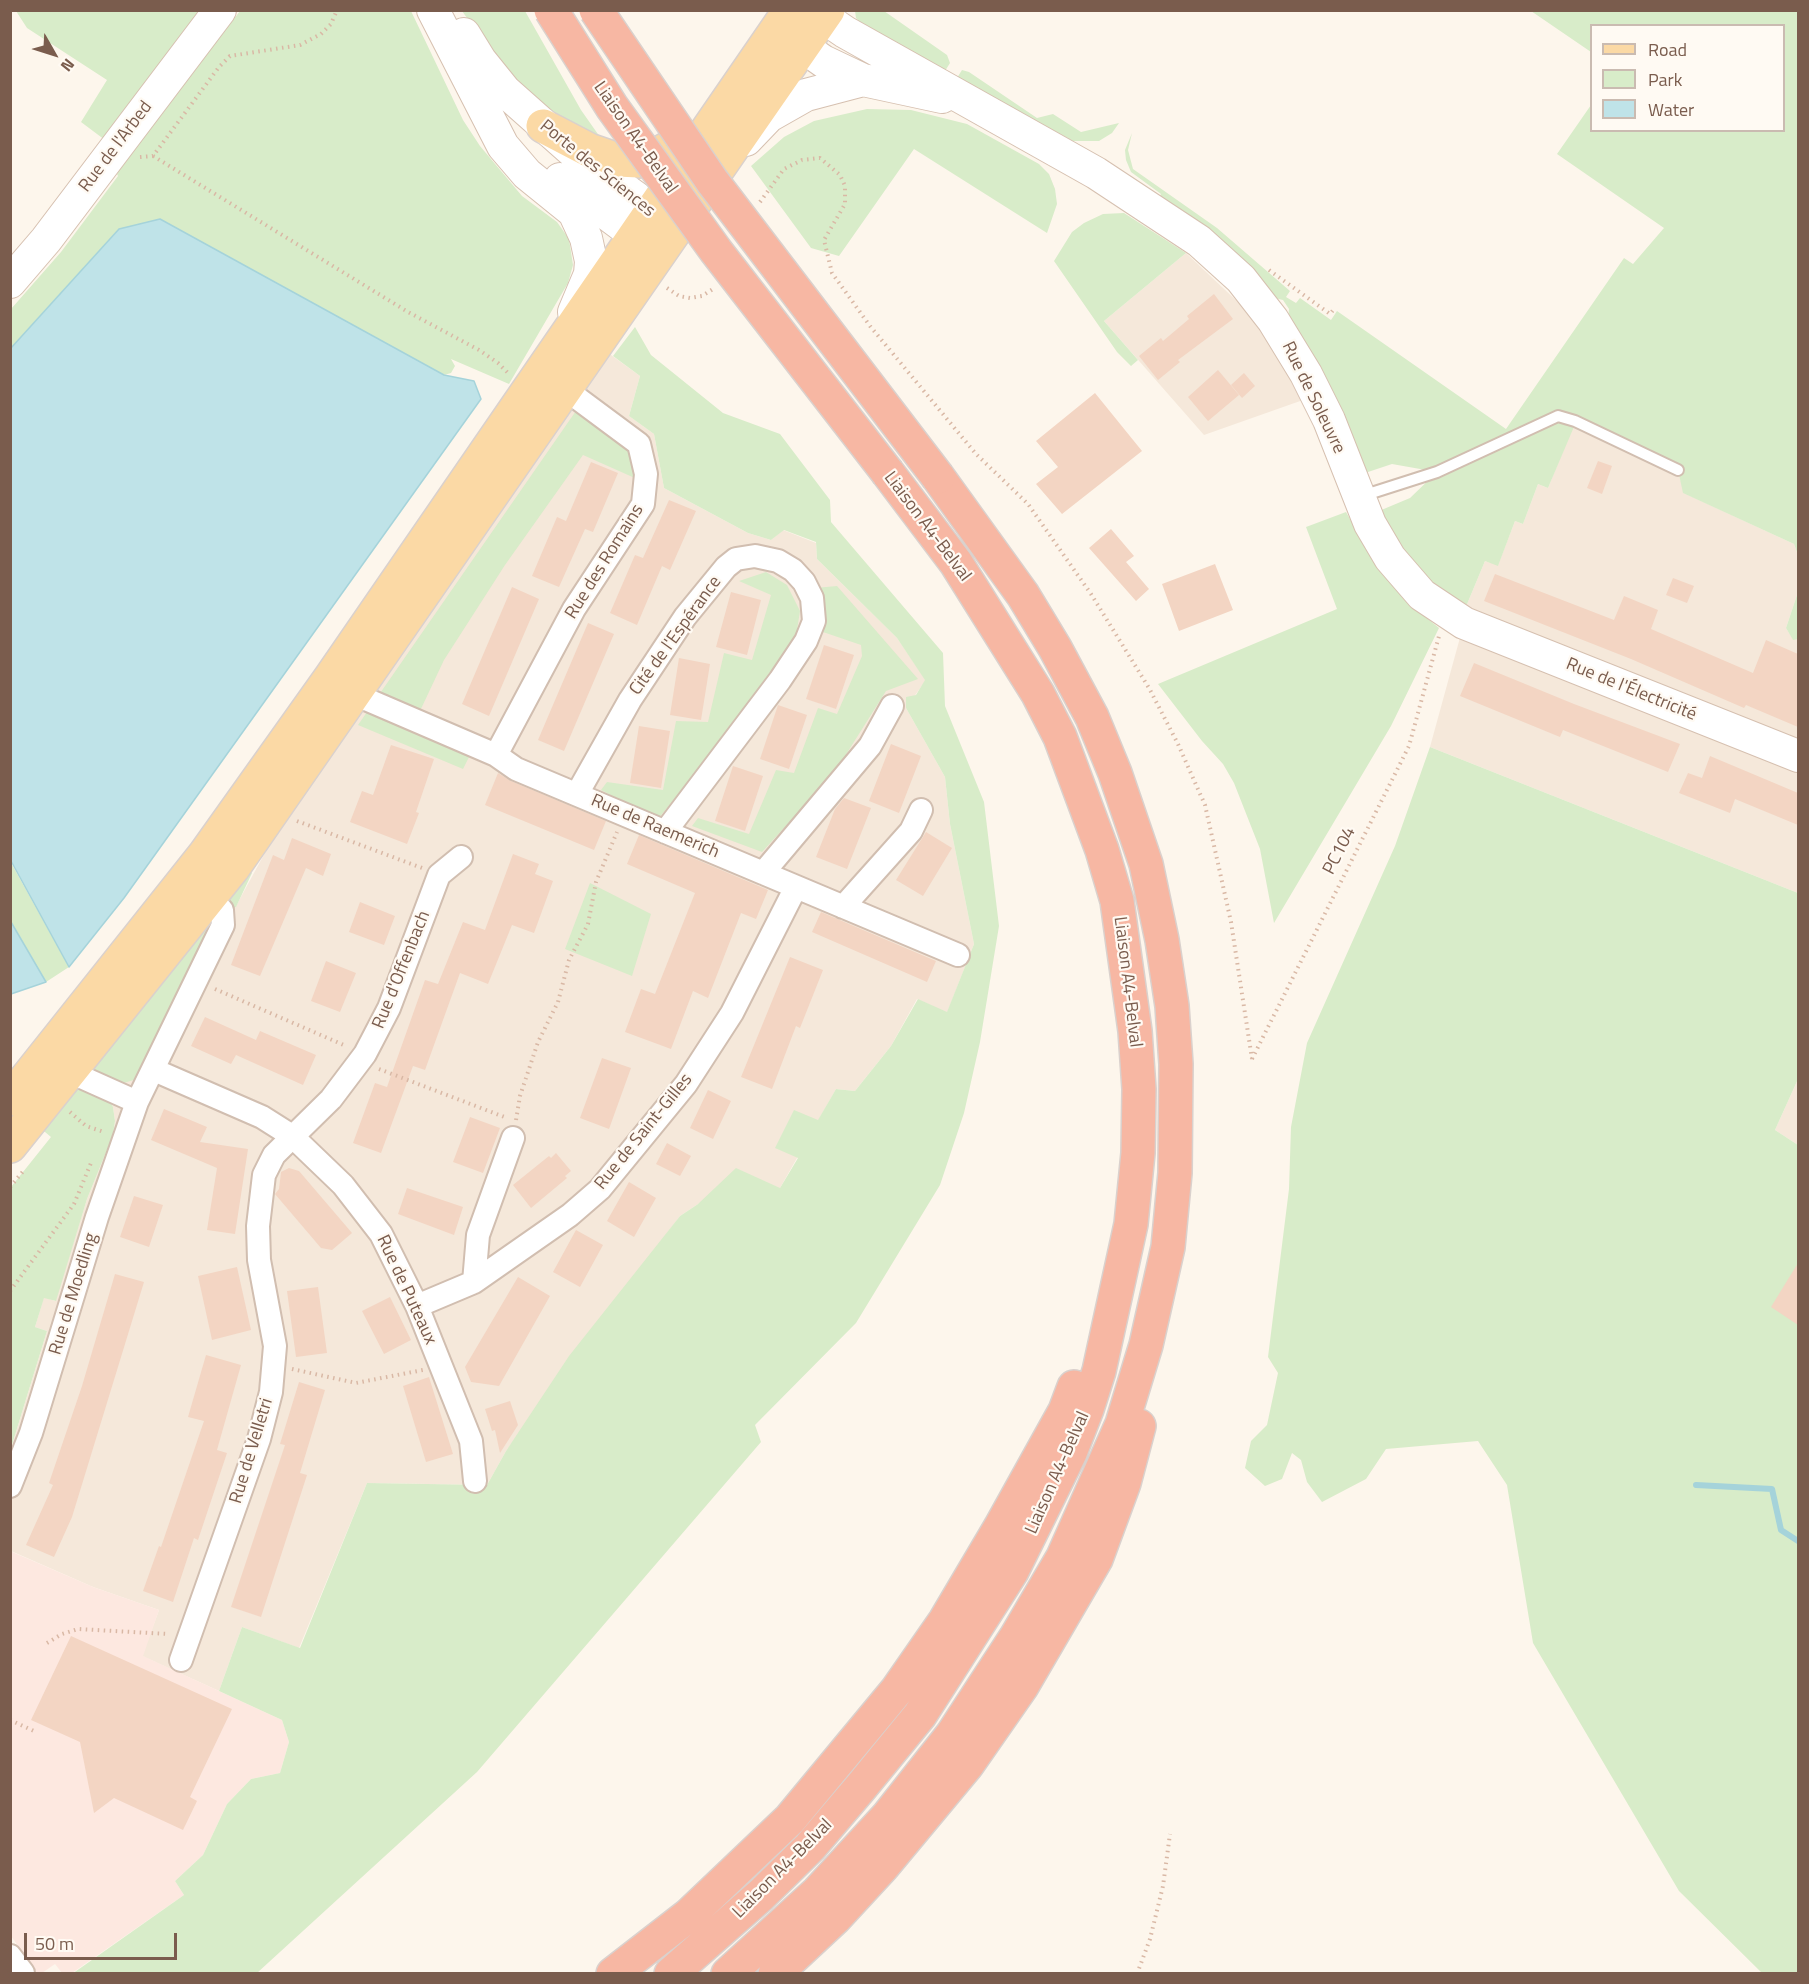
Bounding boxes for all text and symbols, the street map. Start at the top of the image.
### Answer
north arrow [24,24,84,84]
legend [1590,24,1785,132]
text: Road [1648,36,1687,63]
text: N [55,53,81,77]
text: Park [1648,66,1682,93]
street label: Liaison A4-Belval [588,78,682,198]
text: Water [1648,96,1694,123]
street label: Rue de l'Arbed [75,97,157,197]
street label: Porte des Sciences [535,116,659,222]
street label: Rue de Soleuvre [1277,338,1349,458]
street label: Liaison A4-Belval [879,468,975,586]
street label: Rue des Romains [561,501,649,623]
street label: Cité de l'Espérance [625,572,727,700]
street label: Rue de l'Électricité [1563,654,1699,726]
street label: Rue de Raemerich [588,790,722,864]
street label: PC104 [1319,824,1361,878]
street label: Rue d'Offenbach [369,908,435,1032]
street label: Liaison A4-Belval [1108,915,1146,1049]
street label: Rue de Saint-Gilles [591,1070,697,1194]
street label: Rue de Moedling [45,1230,103,1358]
street label: Rue de Puteaux [371,1232,441,1348]
street label: Rue de Velletri [226,1396,278,1506]
street label: Liaison A4-Belval [1021,1408,1095,1538]
street label: Liaison A4-Belval [729,1815,837,1923]
scale bar [27,1921,180,1959]
text: 50 m [35,1930,74,1957]

